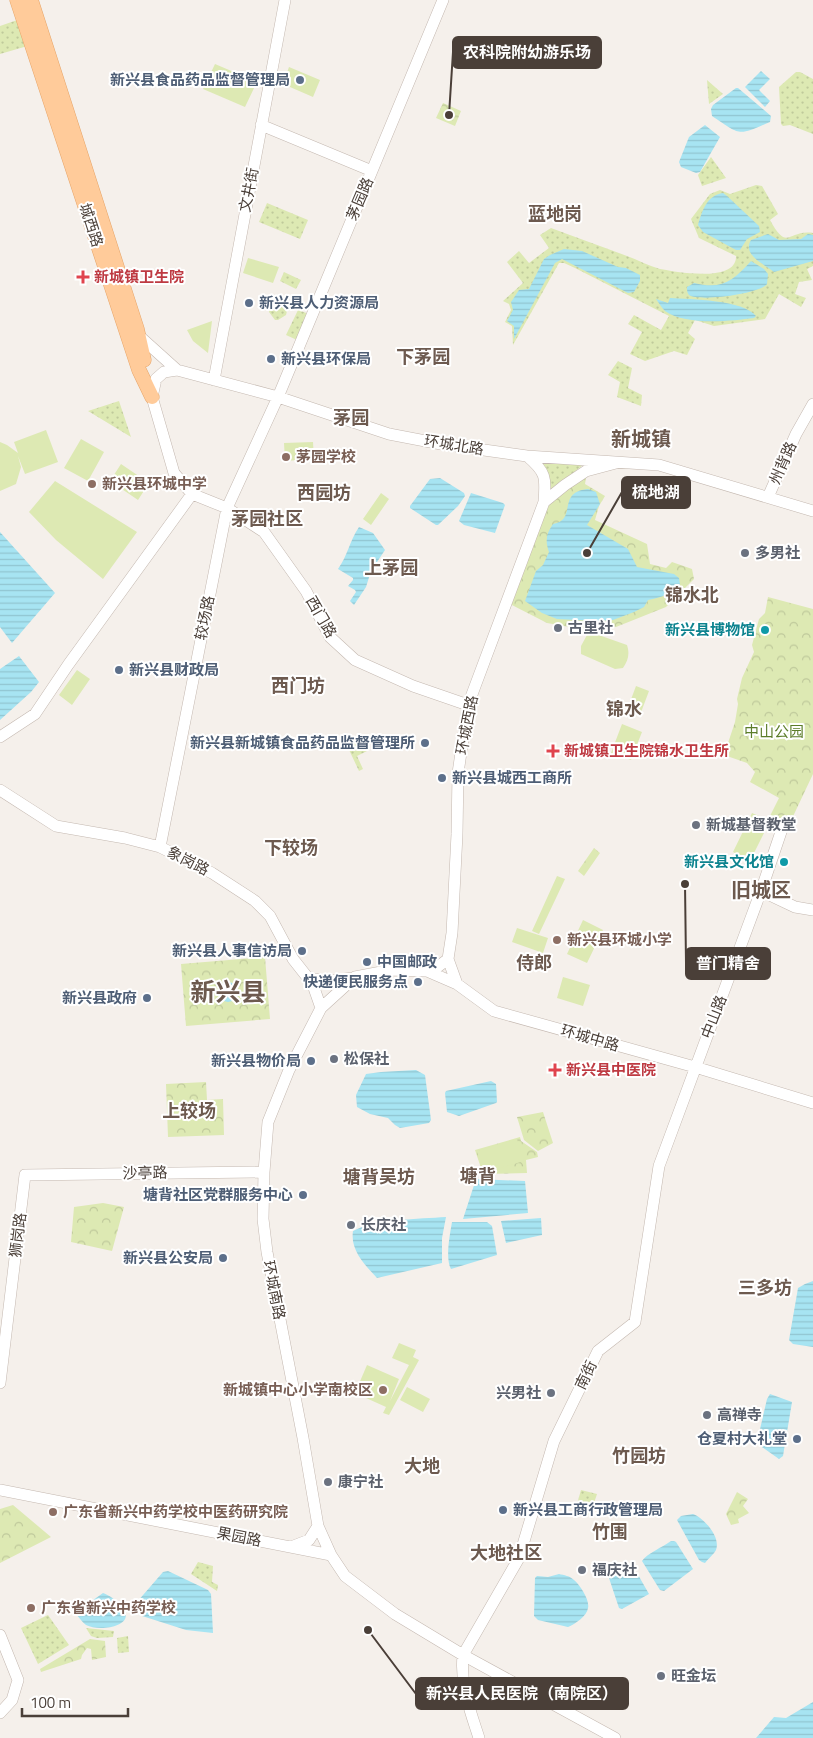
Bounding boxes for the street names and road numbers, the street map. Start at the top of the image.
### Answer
street label: 文井街 [233,166,264,214]
street label: 茅园路 [340,174,379,224]
street label: 城西路 [74,200,109,250]
street label: 环城北路 [423,428,486,461]
street label: 州背路 [763,438,802,488]
street label: 西门路 [300,592,343,642]
street label: 较场路 [189,594,220,642]
street label: 环城西路 [449,693,484,757]
street label: 象岗路 [163,840,214,881]
street label: 中山路 [695,992,732,1042]
street label: 环城中路 [558,1018,622,1057]
street label: 沙亭路 [122,1161,168,1184]
street label: 狮岗路 [3,1211,32,1259]
street label: 环城南路 [257,1258,292,1322]
street label: 南街 [569,1356,602,1393]
street label: 果园路 [215,1521,263,1552]

